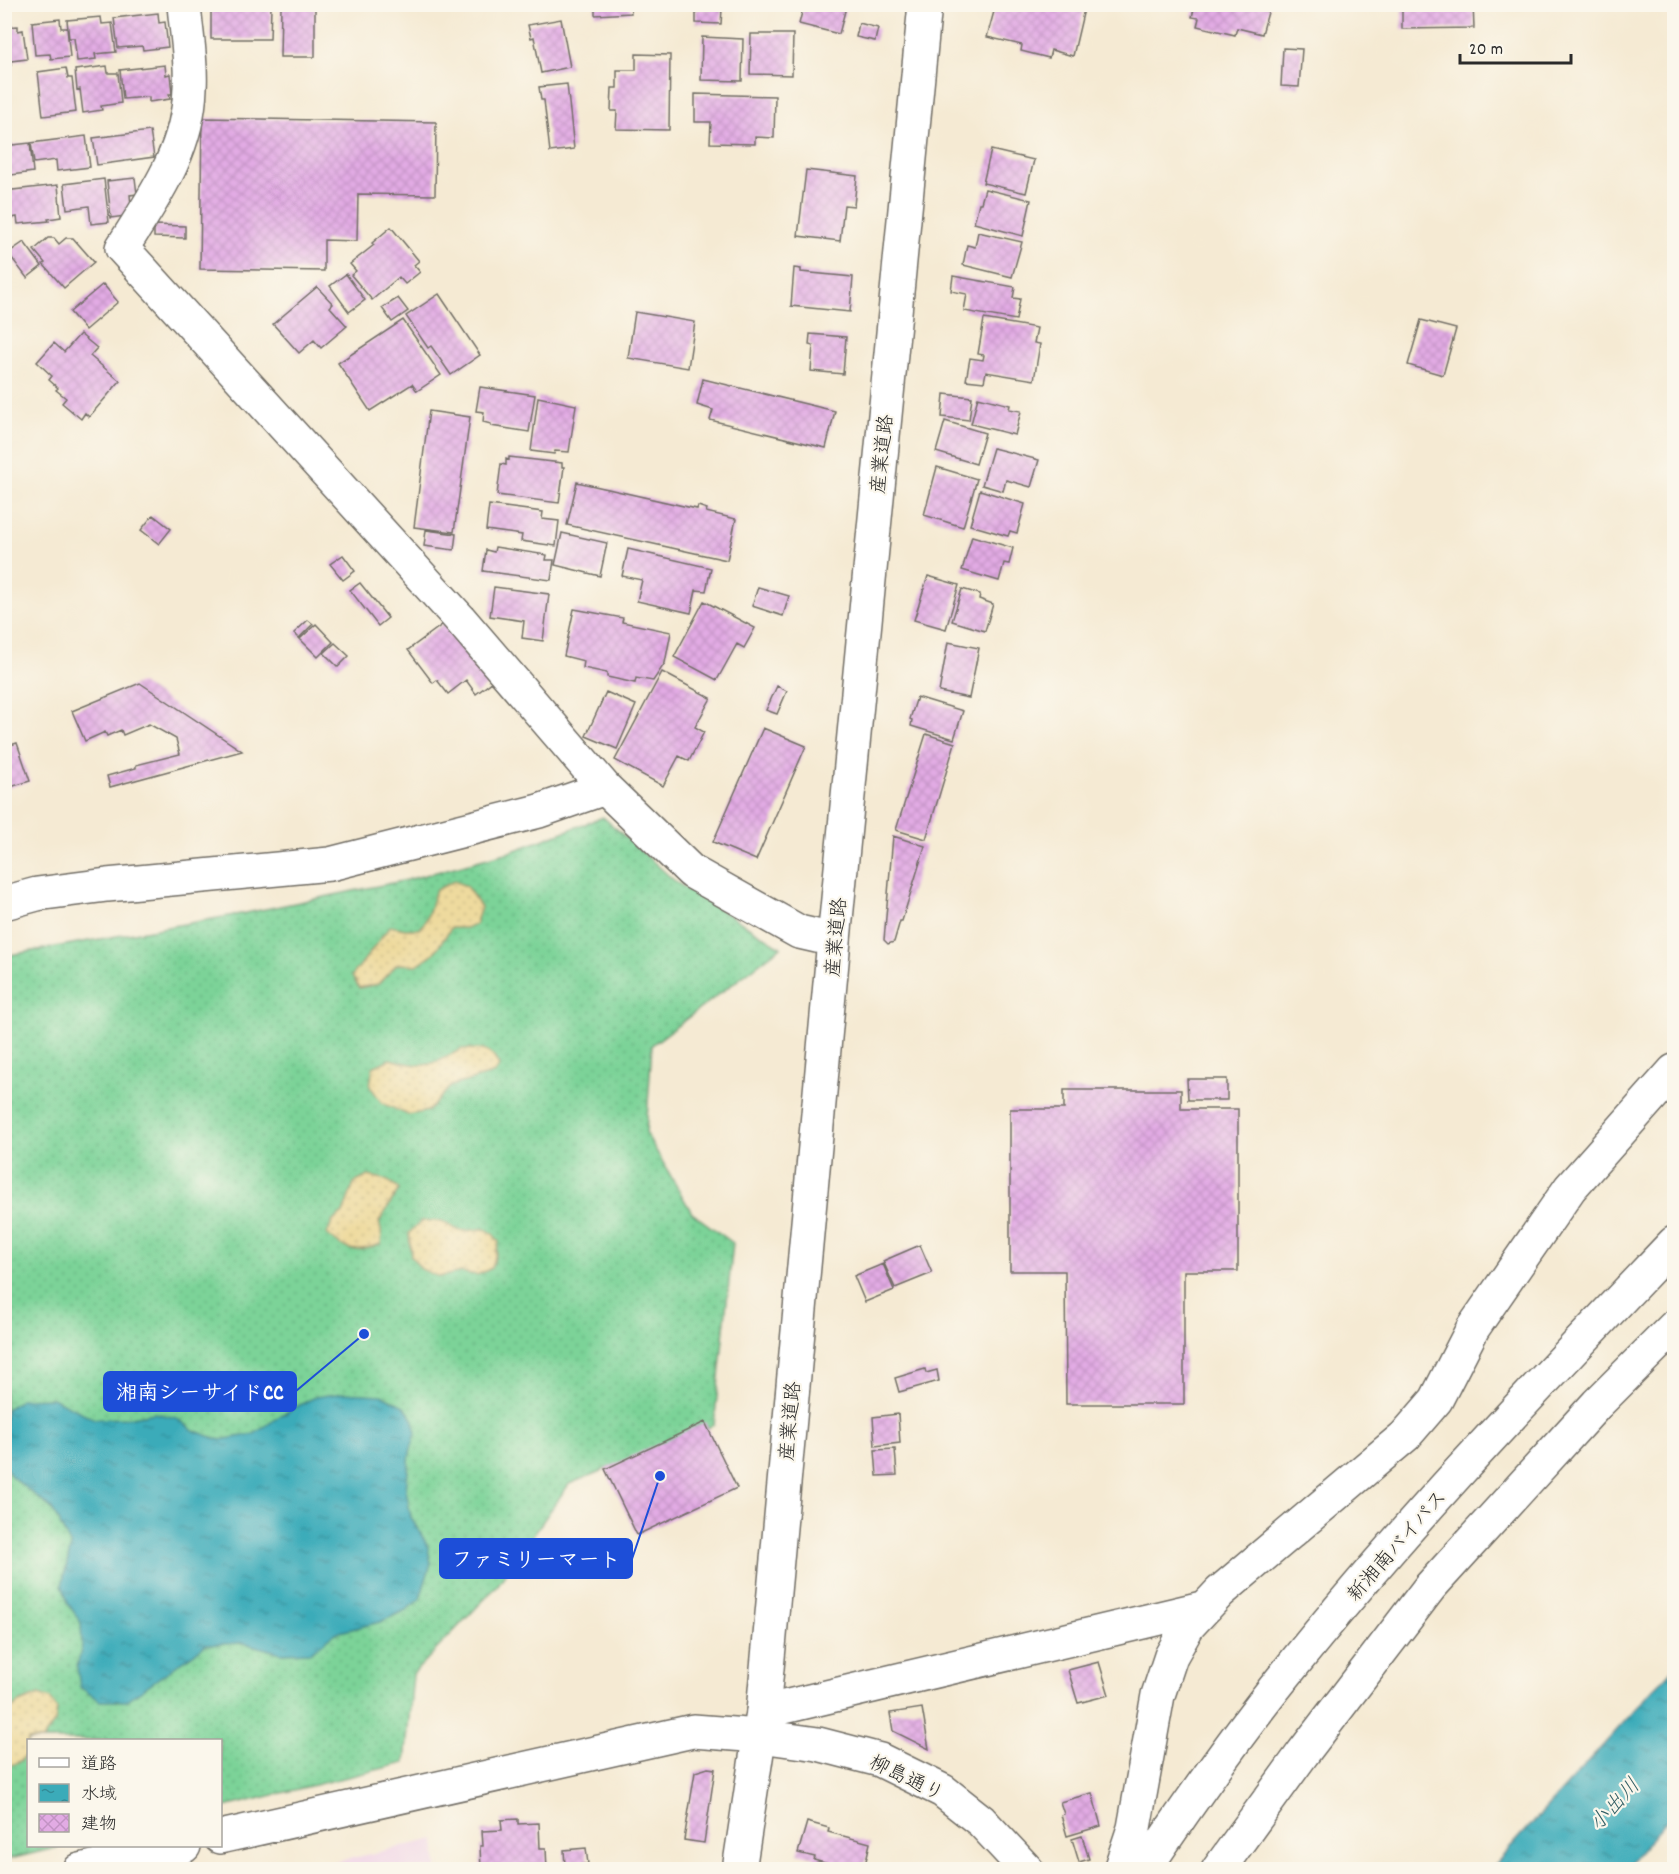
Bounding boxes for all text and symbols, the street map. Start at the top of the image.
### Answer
scale bar [1460,27,1571,65]
text: 20 m [1469,38,1503,63]
street label: 産業道路 [866,413,902,496]
street label: 産業道路 [821,896,855,978]
callout: 湘南シーサイドCC [104,1372,296,1411]
text: 湘南シーサイドCC [116,1380,284,1410]
street label: 産業道路 [775,1380,809,1462]
street label: 新湘南バイパス [1342,1485,1455,1609]
callout: ファミリーマート [440,1539,632,1578]
text: ファミリーマート [452,1547,620,1577]
legend [27,1739,222,1847]
street label: 柳島通り [864,1750,948,1810]
text: 道路 [81,1753,117,1778]
water label: 小出川 [1584,1773,1649,1839]
text: 水域 [81,1783,117,1808]
text: 建物 [81,1813,117,1838]

